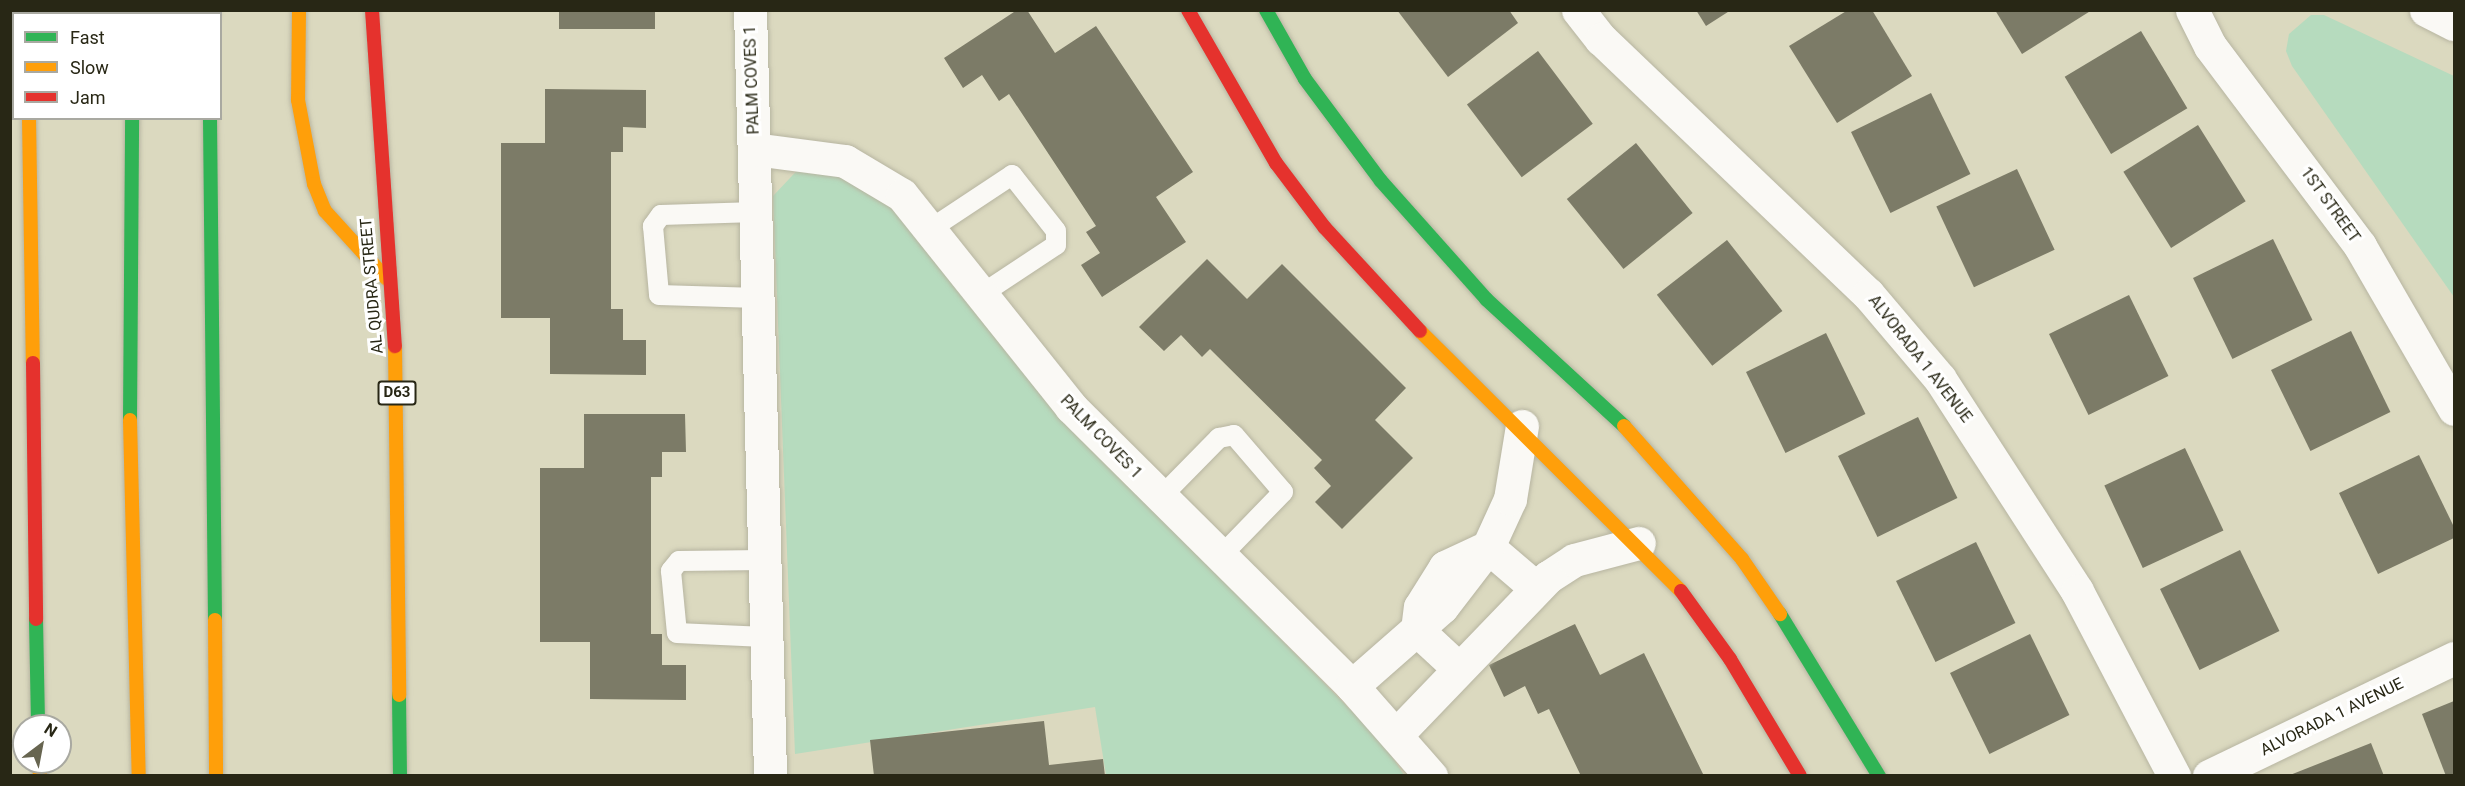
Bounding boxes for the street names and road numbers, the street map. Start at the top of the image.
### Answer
street label: PALM COVES 1 [741,25,763,135]
street label: 1ST STREET [2296,163,2364,247]
street label: AL QUDRA STREET [357,217,387,355]
street label: ALVORADA 1 AVENUE [1864,291,1976,427]
road number: D63 [378,381,416,405]
street label: PALM COVES 1 [1056,391,1146,483]
street label: ALVORADA 1 AVENUE [2257,674,2407,760]

